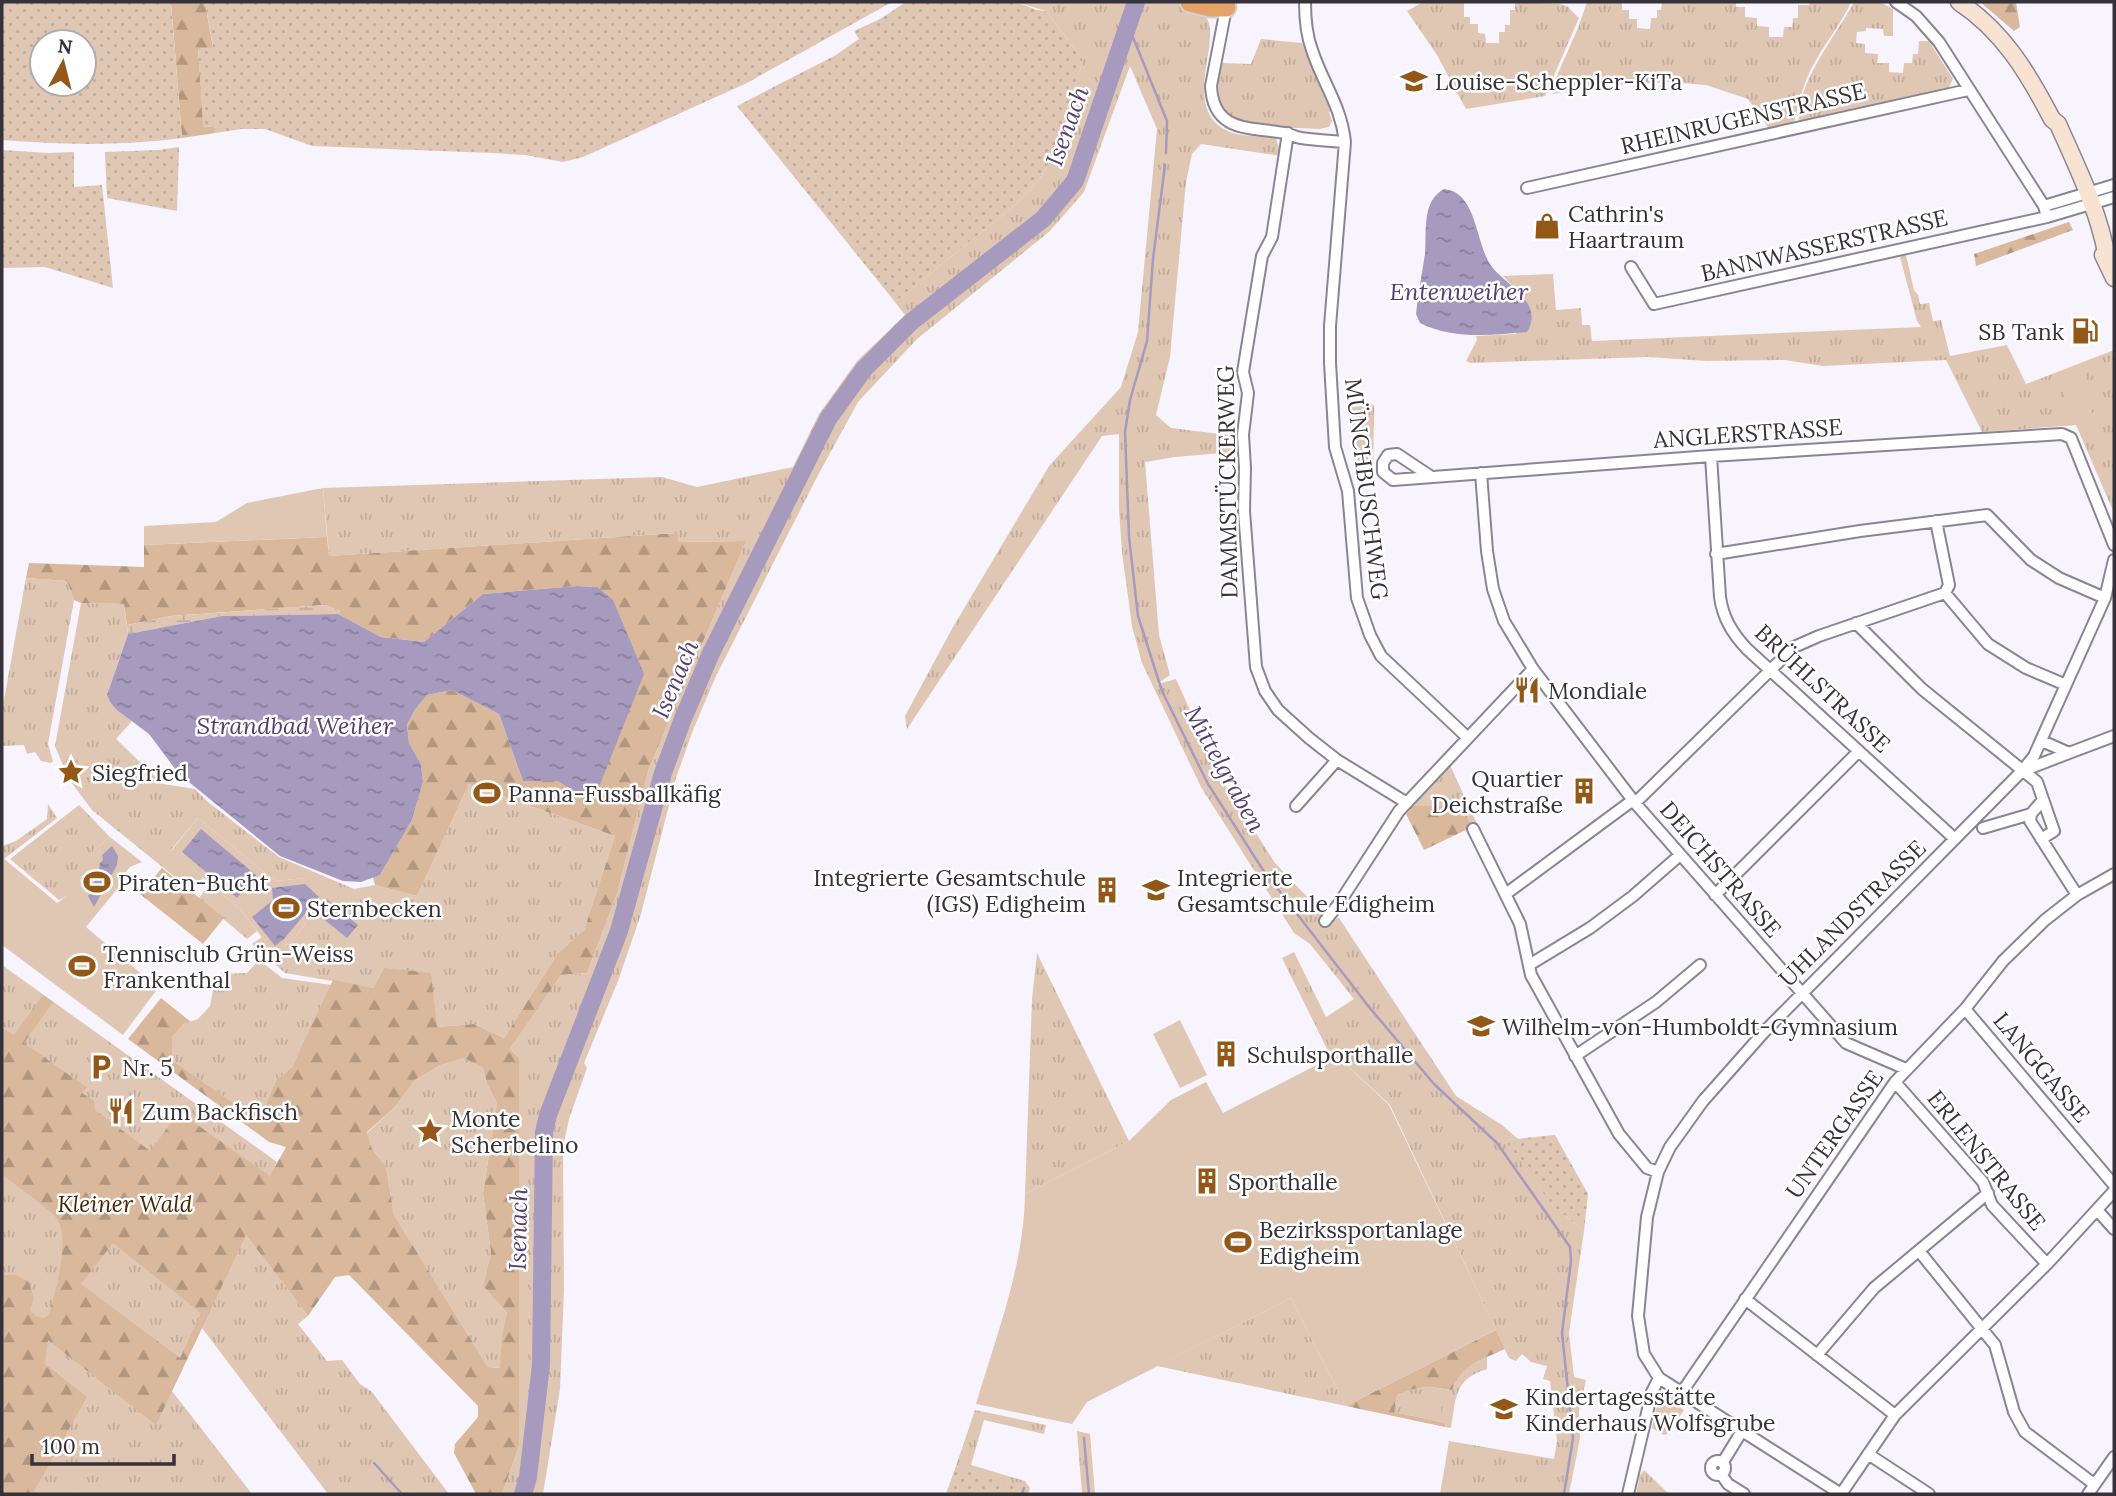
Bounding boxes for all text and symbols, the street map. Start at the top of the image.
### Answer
north arrow [28,28,98,98]
text: N [56,33,74,59]
school or university icon: Louise-Scheppler-KiTa [1399,66,1429,96]
place label: Louise-Scheppler-KiTa [1435,67,1683,96]
street label: RHEINRUGENSTRASSE [1618,76,1868,160]
water label: Isenach [1038,82,1096,170]
place label: Cathrin's Haartraum [1568,199,1684,254]
street label: BANNWASSERSTRASSE [1698,202,1950,288]
shop icon: Cathrin's Haartraum [1532,211,1562,241]
water label: Entenweiher [1390,276,1529,307]
fuel station icon: SB Tank [2070,316,2100,346]
place label: SB Tank [1978,317,2065,346]
street label: DAMMSTÜCKERWEG [1210,365,1244,599]
street label: MÜNCHBUSCHWEG [1339,377,1395,602]
street label: ANGLERSTRASSE [1651,412,1844,454]
street label: BRÜHLSTRASSE [1749,618,1897,758]
water label: Isenach [645,635,705,723]
restaurant icon: Mondiale [1512,675,1542,705]
place label: Mondiale [1548,676,1647,705]
water label: Mittelgraben [1178,700,1273,838]
water label: Strandbad Weiher [197,710,393,741]
place icon: Siegfried [56,757,86,787]
place label: Siegfried [92,758,188,787]
place label: Quartier Deichstraße [1432,764,1563,819]
building icon: Quartier Deichstraße [1569,776,1599,806]
sports icon: Panna-Fussballkäfig [472,778,502,808]
place label: Panna-Fussballkäfig [508,779,722,808]
street label: DEICHSTRASSE [1654,795,1788,943]
street label: UHLANDSTRASSE [1772,833,1932,993]
place label: Integrierte Gesamtschule (IGS) Edigheim [813,863,1086,919]
place label: Integrierte Gesamtschule Edigheim [1177,863,1435,918]
sports icon: Piraten-Bucht [82,867,112,897]
place label: Piraten-Bucht [118,868,269,897]
building icon: Integrierte Gesamtschule (IGS) Edigheim [1092,875,1122,905]
school or university icon: Integrierte Gesamtschule Edigheim [1141,875,1171,905]
sports icon: Sternbecken [271,893,301,923]
place label: Sternbecken [307,894,442,923]
place label: Tennisclub Grün-Weiss Frankenthal [103,939,354,994]
sports icon: Tennisclub Grün-Weiss Frankenthal [67,951,97,981]
street label: LANGGASSE [1987,1006,2097,1128]
school or university icon: Wilhelm-von-Humboldt-Gymnasium [1466,1011,1496,1041]
place label: Wilhelm-von-Humboldt-Gymnasium [1502,1012,1898,1041]
building icon: Schulsporthalle [1211,1039,1241,1069]
place label: Schulsporthalle [1247,1040,1414,1069]
parking icon: Nr. 5 [86,1052,116,1082]
place label: Nr. 5 [122,1053,173,1082]
street label: UNTERGASSE [1779,1064,1889,1204]
street label: ERLENSTRASSE [1922,1084,2052,1236]
restaurant icon: Zum Backfisch [106,1096,136,1126]
place label: Zum Backfisch [142,1097,298,1126]
place label: Monte Scherbelino [451,1104,578,1159]
place icon: Monte Scherbelino [415,1116,445,1146]
building icon: Sporthalle [1192,1166,1222,1196]
place label: Sporthalle [1228,1167,1338,1196]
water label: Isenach [502,1187,534,1270]
park label: Kleiner Wald [57,1189,193,1218]
place label: Bezirkssportanlage Edigheim [1259,1215,1463,1270]
sports icon: Bezirkssportanlage Edigheim [1223,1227,1253,1257]
place label: Kindertagesstätte Kinderhaus Wolfsgrube [1525,1382,1776,1437]
school or university icon: Kindertagesstätte Kinderhaus Wolfsgrube [1489,1394,1519,1424]
scale bar [32,1422,173,1466]
text: 100 m [42,1433,100,1460]

